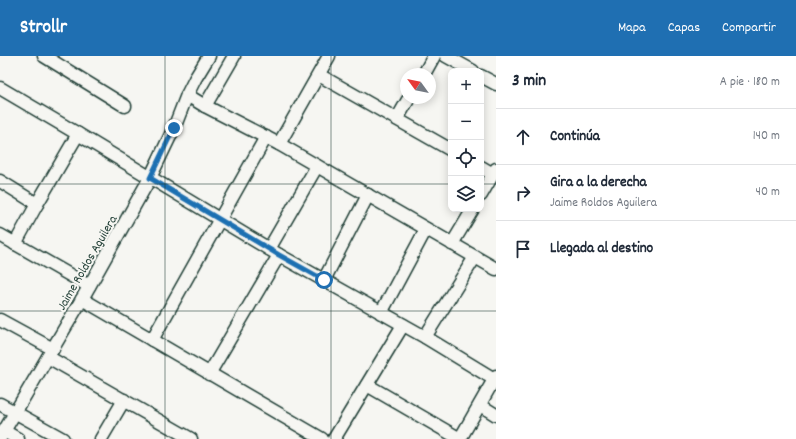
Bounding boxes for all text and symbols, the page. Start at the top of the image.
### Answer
text: Strollr [20,15,67,42]
text: Mapa [618,18,646,38]
text: Capas [668,18,700,38]
text: Compartir [722,18,776,38]
north arrow [400,68,436,104]
map controls [448,68,484,212]
button: + [448,68,484,104]
text: 3 min [512,70,546,94]
text: A pie · 180 m [720,73,780,92]
button: − [448,104,484,140]
route end [165,119,183,137]
icon: ahead [512,126,534,148]
text: Continúa [550,126,600,148]
text: 140 m [753,127,780,146]
button: locate [448,140,484,176]
text: Gira a la derecha [550,172,647,194]
button: layers [448,176,484,212]
icon: right [512,182,534,204]
text: 40 m [756,183,780,202]
text: Jaime Roldos Aguilera [550,194,657,213]
street label: Jaime Roldos Aguilera [53,211,124,314]
icon: arrive [512,238,534,260]
text: Llegada al destino [550,238,653,260]
route start [315,271,333,289]

